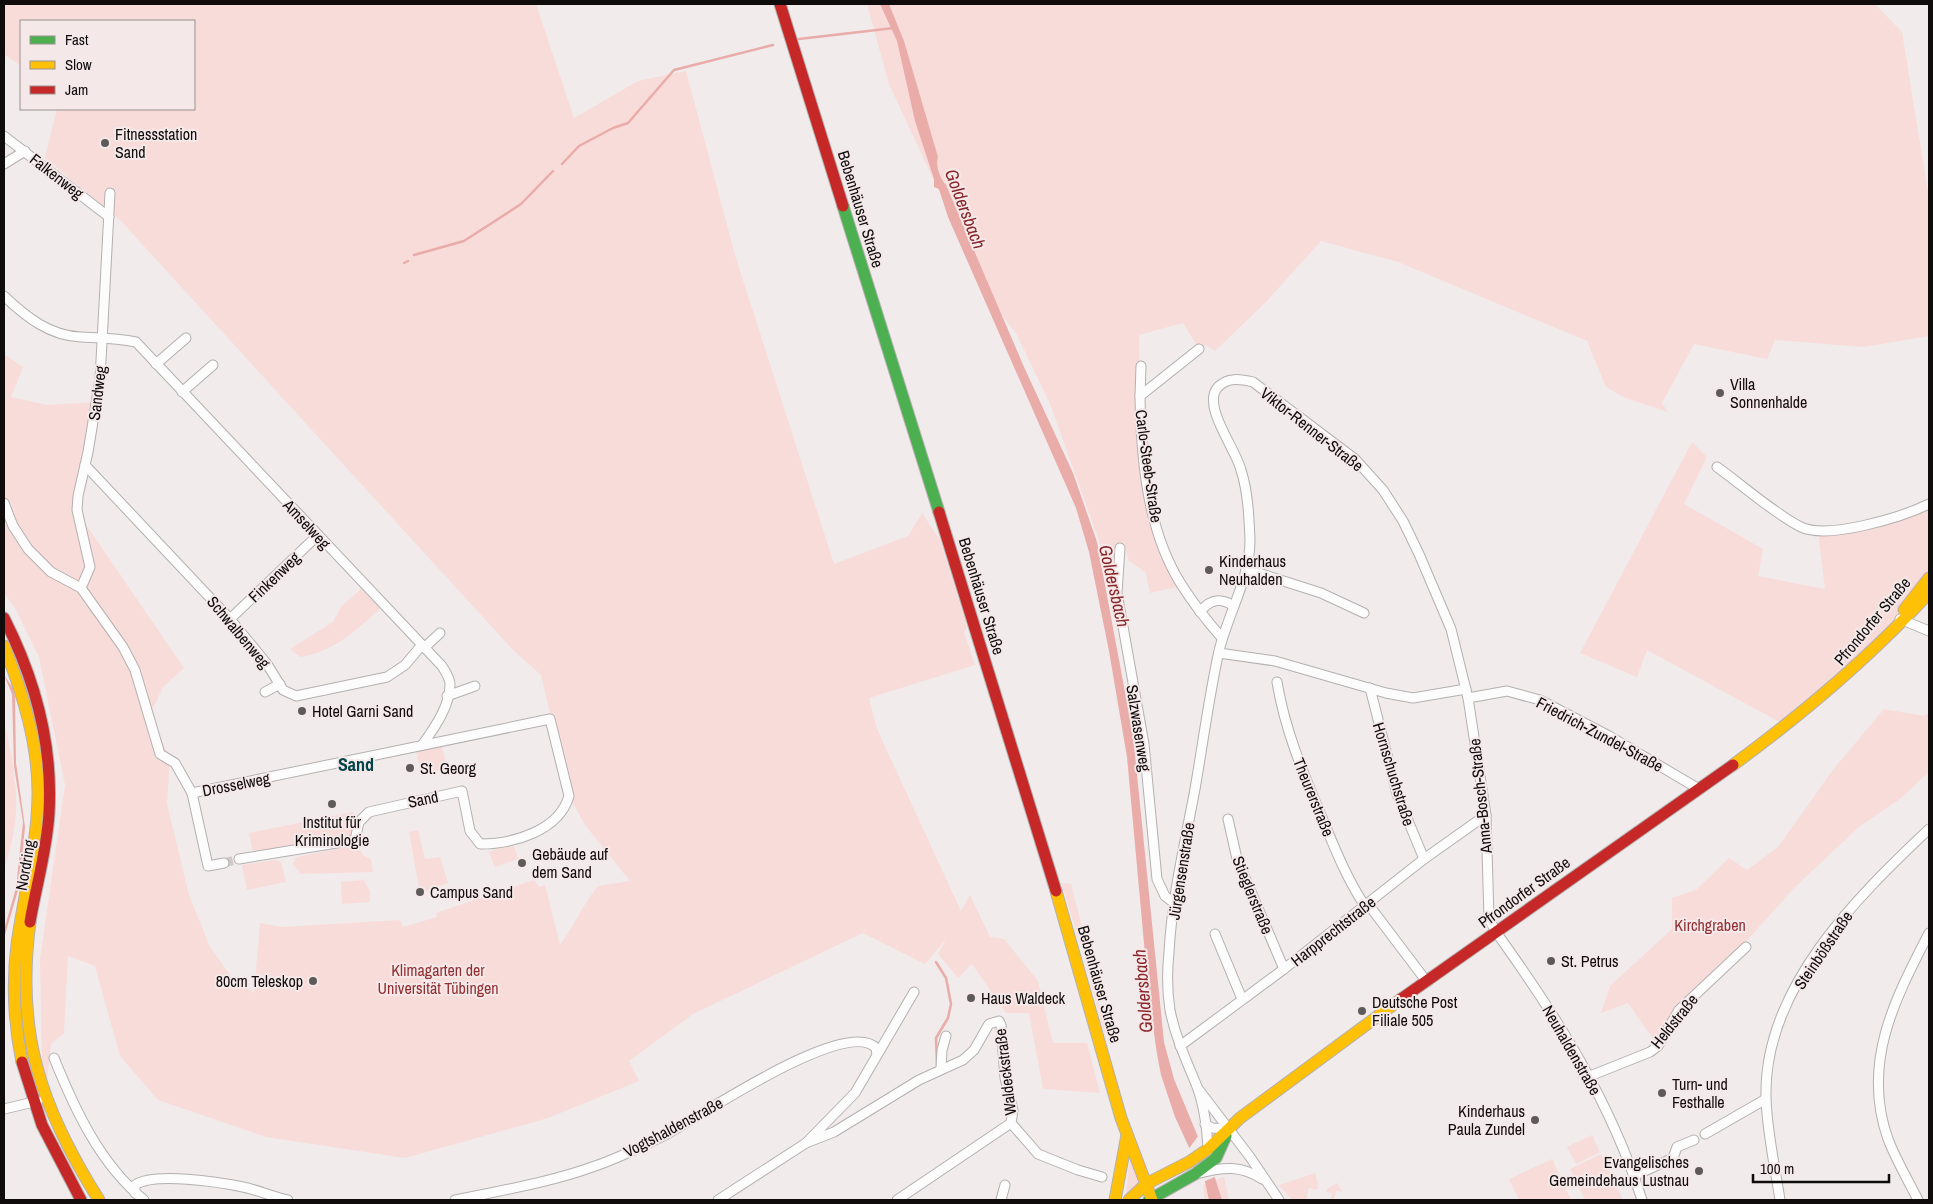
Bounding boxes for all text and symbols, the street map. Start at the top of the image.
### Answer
legend [20,20,195,110]
text: Fast [65,29,89,50]
text: Slow [65,54,92,75]
text: Jam [65,79,88,100]
place label: Fitnessstation Sand [115,123,197,163]
marker: Fitnessstation Sand [99,137,111,149]
street label: Falkenweg [25,148,89,204]
street label: Bebenhäuser Straße [833,148,889,270]
water label: Goldersbach [939,165,992,252]
street label: Sandweg [83,364,111,421]
place label: Villa Sonnenhalde [1730,373,1807,413]
street label: Viktor-Renner-Straße [1256,382,1368,476]
marker: Villa Sonnenhalde [1714,387,1726,399]
street label: Carlo-Steeb-Straße [1130,408,1168,524]
street label: Amselweg [278,494,336,554]
street label: Bebenhäuser Straße [954,535,1010,657]
water label: Goldersbach [1093,542,1136,629]
street label: Finkenweg [243,546,305,607]
place label: Kinderhaus Neuhalden [1219,550,1286,590]
marker: Kinderhaus Neuhalden [1203,564,1215,576]
street label: Pfrondorfer Straße [1829,572,1915,670]
street label: Schwalbenweg [202,591,276,673]
street label: Salzwasenweg [1121,683,1157,774]
street label: Friedrich-Zundel-Straße [1533,691,1667,777]
place label: Hotel Garni Sand [312,700,413,722]
marker: Hotel Garni Sand [296,705,308,717]
street label: Hornschuchstraße [1368,720,1420,828]
street label: Anna-Bosch-Straße [1463,738,1497,855]
district label: Sand [338,752,374,777]
street label: Theurerstraße [1288,754,1340,840]
place label: St. Georg [420,757,477,779]
marker: St. Georg [404,762,416,774]
street label: Drosselweg [200,767,272,801]
street label: Sand [406,785,440,813]
marker: Institut für Kriminologie [326,798,338,810]
place label: Institut für Kriminologie [295,811,369,851]
street label: Jürgensenstraße [1162,821,1200,921]
street label: Nordring [10,837,40,892]
place label: Gebäude auf dem Sand [532,843,608,883]
street label: Pfrondorfer Straße [1474,851,1574,933]
street label: Stieglerstraße [1227,853,1279,937]
marker: Gebäude auf dem Sand [516,857,528,869]
place label: Campus Sand [430,881,513,903]
marker: Campus Sand [414,886,426,898]
street label: Harpprechtstraße [1286,891,1380,971]
street label: Steinbößstraße [1789,906,1857,994]
park label: Kirchgraben [1674,914,1746,936]
street label: Bebenhäuser Straße [1073,923,1127,1045]
water label: Goldersbach [1126,948,1159,1034]
place label: St. Petrus [1561,950,1619,972]
marker: St. Petrus [1545,955,1557,967]
park label: Klimagarten der Universität Tübingen [377,959,499,999]
place label: 80cm Teleskop [216,970,303,992]
marker: 80cm Teleskop [307,975,319,987]
place label: Haus Waldeck [981,987,1066,1009]
street label: Heldstraße [1645,989,1703,1053]
place label: Deutsche Post Filiale 505 [1372,991,1458,1031]
marker: Haus Waldeck [965,992,977,1004]
street label: Neuhaldenstraße [1537,1001,1607,1099]
marker: Deutsche Post Filiale 505 [1356,1005,1368,1017]
street label: Waldeckstraße [989,1027,1021,1117]
place label: Turn- und Festhalle [1672,1073,1728,1113]
marker: Turn- und Festhalle [1656,1087,1668,1099]
street label: Vogtshaldenstraße [620,1092,726,1162]
place label: Kinderhaus Paula Zundel [1448,1100,1525,1140]
marker: Kinderhaus Paula Zundel [1529,1114,1541,1126]
place label: Evangelisches Gemeindehaus Lustnau [1549,1151,1689,1191]
scale bar [1753,1152,1889,1184]
text: 100 m [1760,1158,1794,1179]
marker: Evangelisches Gemeindehaus Lustnau [1693,1165,1705,1177]

